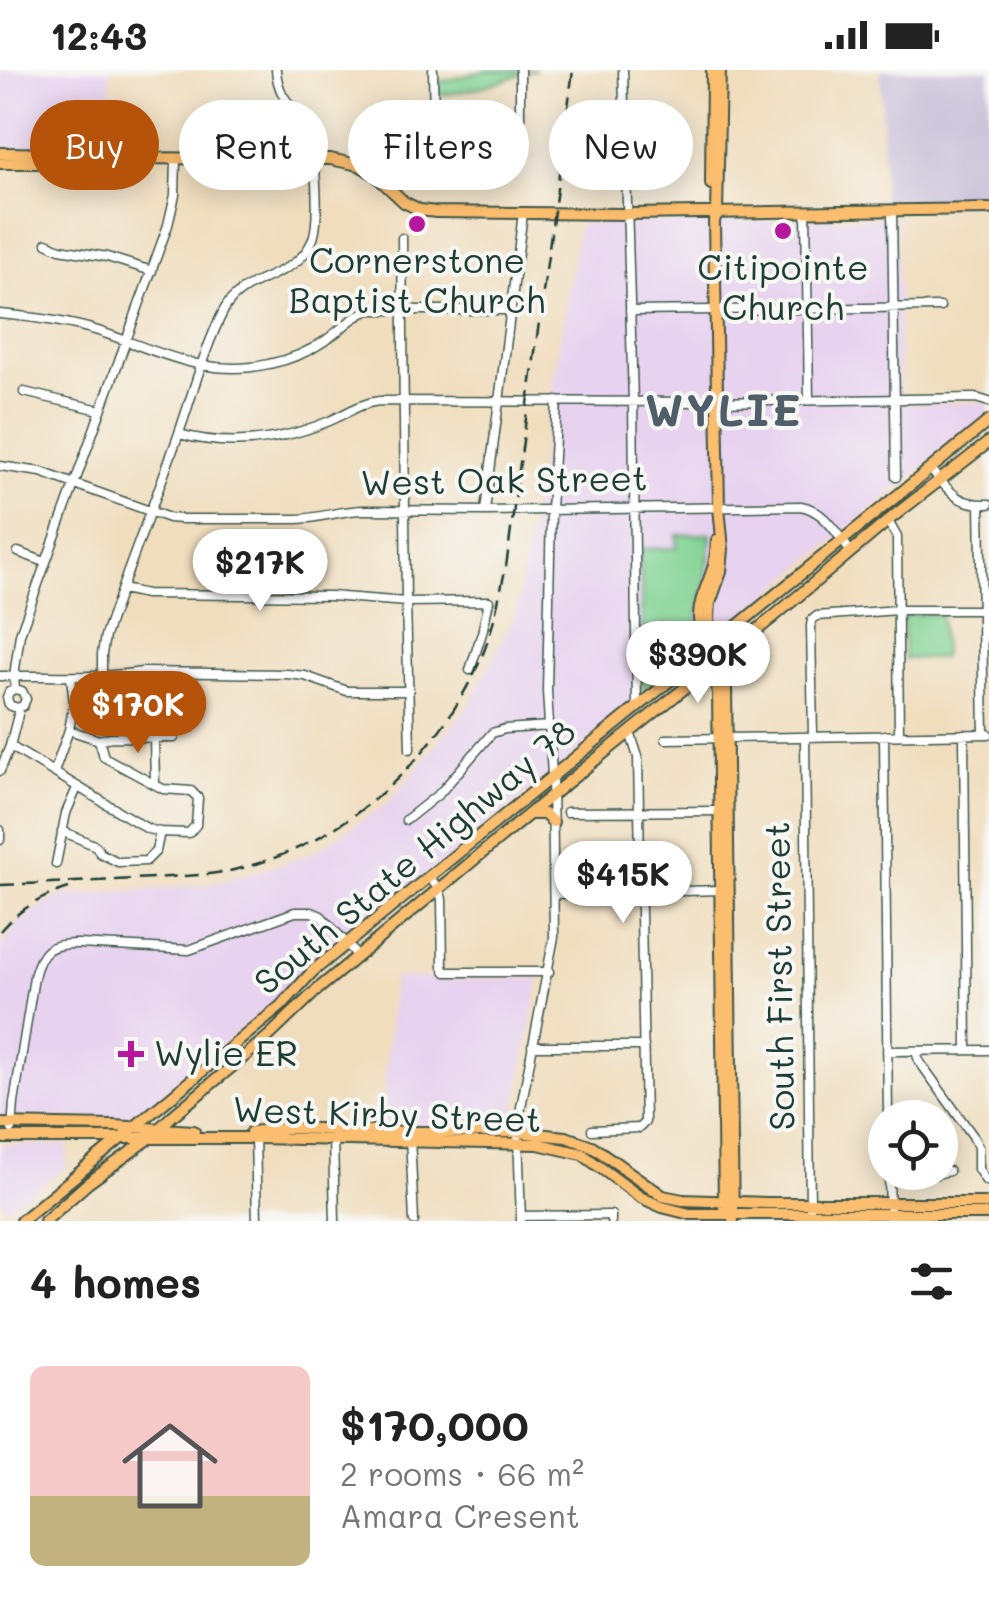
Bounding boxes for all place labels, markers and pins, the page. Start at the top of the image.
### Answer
marker: Cornerstone Baptist Church [406,213,428,235]
marker: Citipointe Church [772,220,794,242]
place label: Cornerstone Baptist Church [289,236,545,322]
place label: Citipointe Church [697,243,869,329]
pin: $217K [190,529,330,614]
pin: $390K [628,621,768,706]
pin: $170K [68,671,208,756]
pin: $415K [553,841,693,926]
place label: Wylie ER [154,1029,298,1075]
marker: Wylie ER [118,1041,144,1067]

